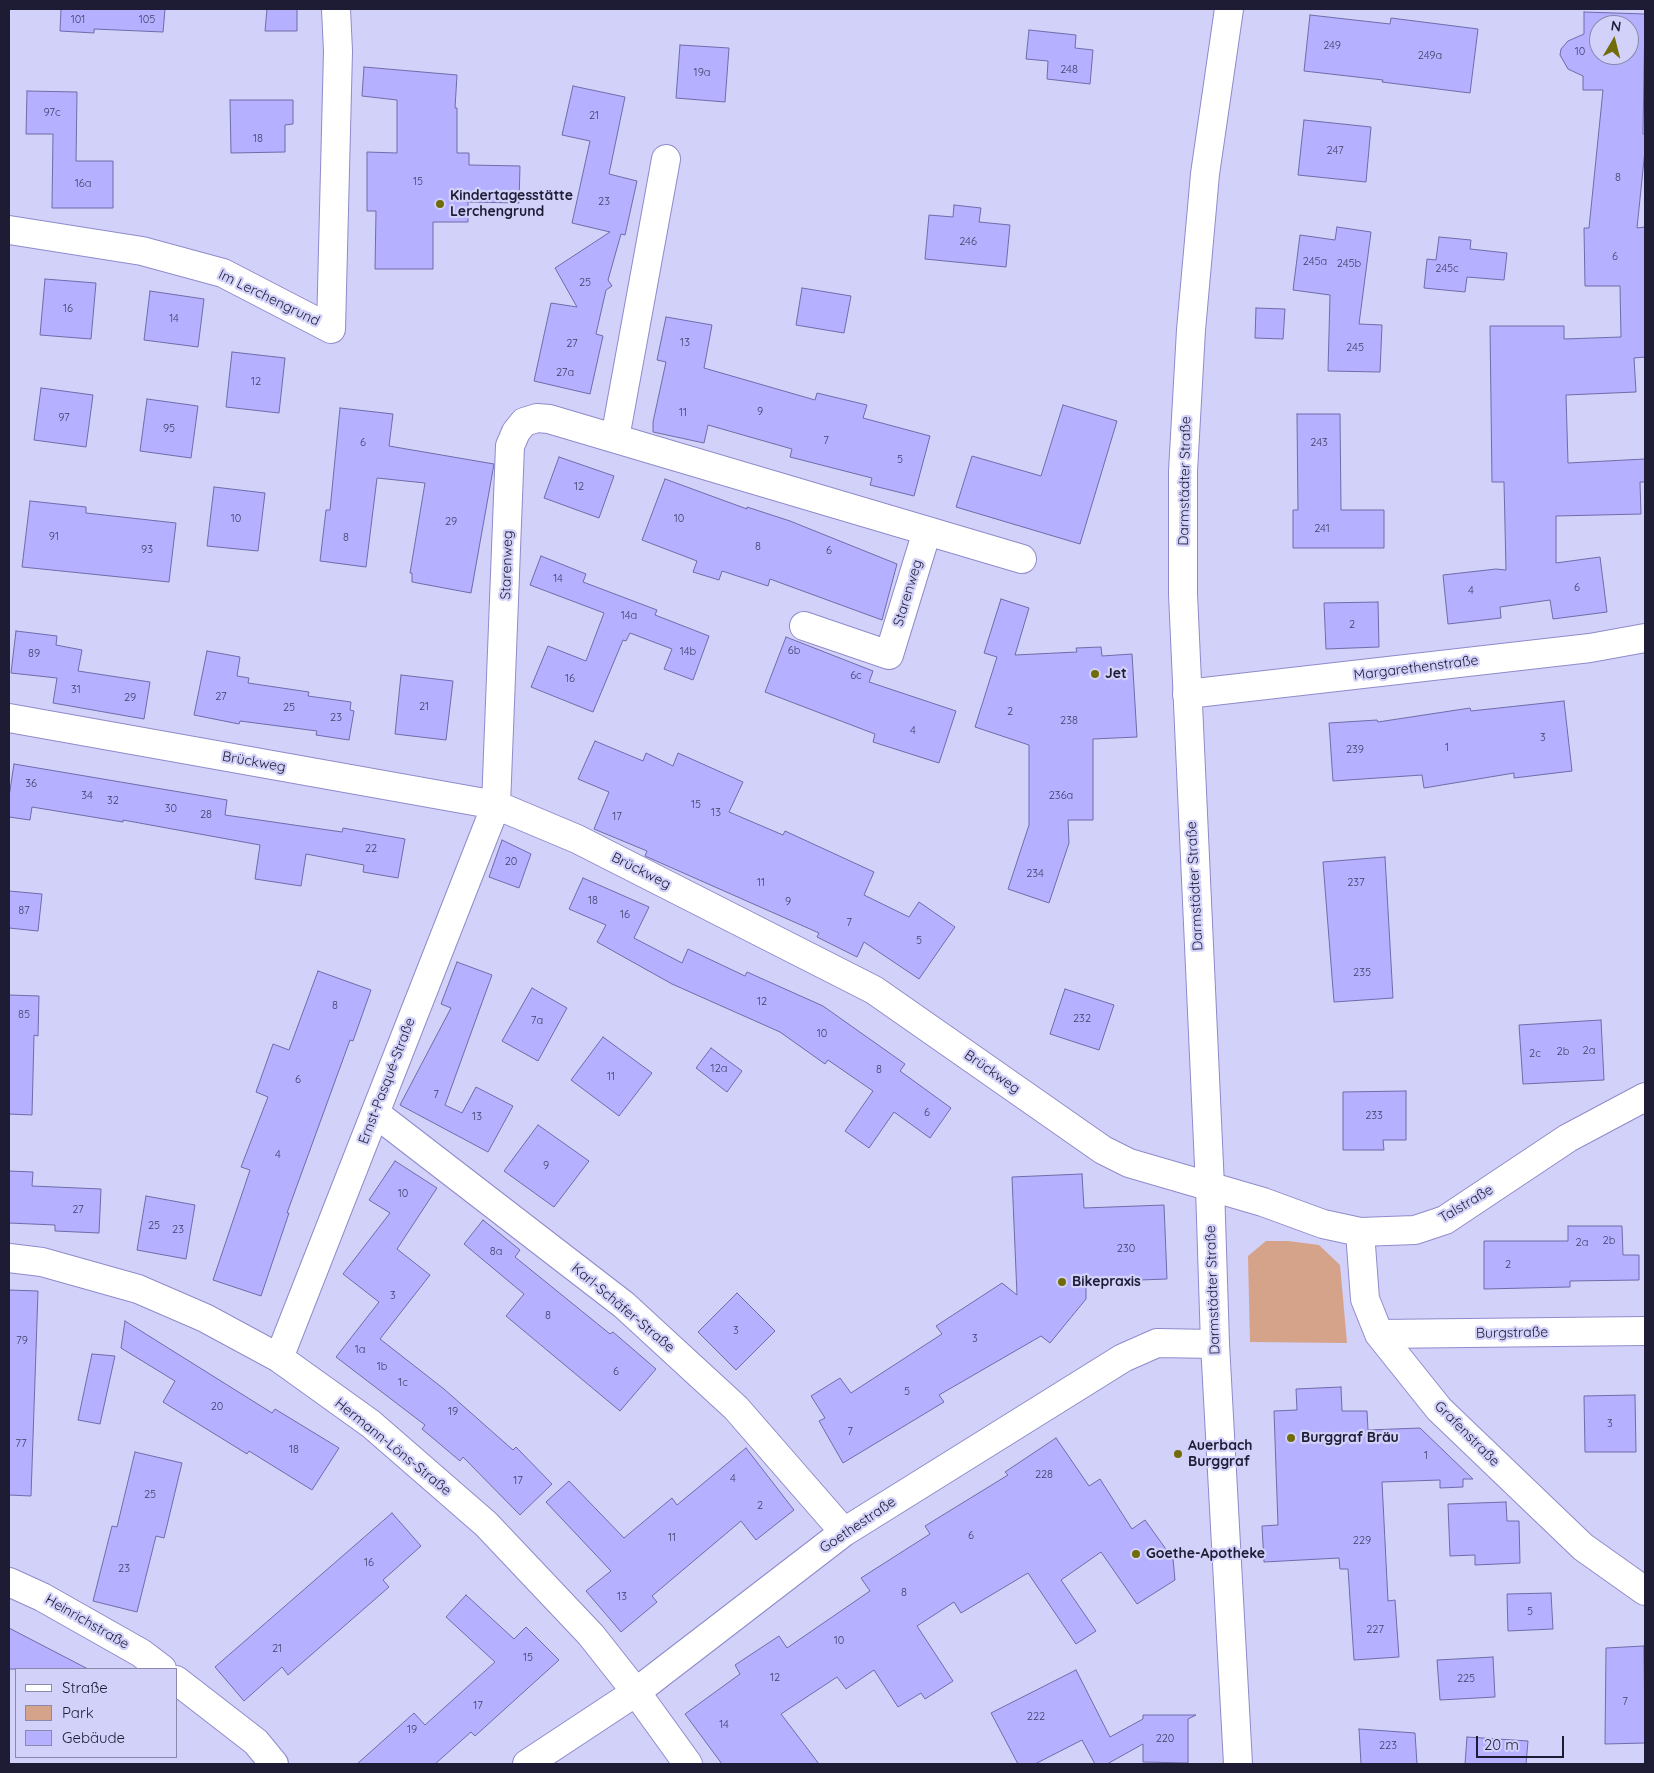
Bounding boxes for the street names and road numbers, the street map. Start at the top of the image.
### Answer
street label: Im Lerchengrund [216,266,322,330]
street label: Darmstädter Straße [1175,416,1195,546]
street label: Starenweg [497,530,517,600]
street label: Starenweg [890,557,926,629]
street label: Margarethenstraße [1353,652,1479,684]
street label: Brückweg [221,748,287,776]
street label: Darmstädter Straße [1183,821,1207,951]
street label: Brückweg [609,849,673,893]
street label: Ernst-Pasqué-Straße [355,1015,419,1147]
street label: Brückweg [961,1047,1023,1097]
street label: Talstraße [1436,1181,1496,1227]
street label: Darmstädter Straße [1202,1225,1224,1355]
street label: Karl-Schäfer-Straße [568,1260,678,1356]
street label: Burgstraße [1476,1324,1548,1342]
street label: Hermann-Löns-Straße [331,1395,455,1499]
street label: Grafenstraße [1431,1398,1503,1470]
street label: Goethestraße [817,1493,899,1557]
street label: Heinrichstraße [42,1591,132,1653]

